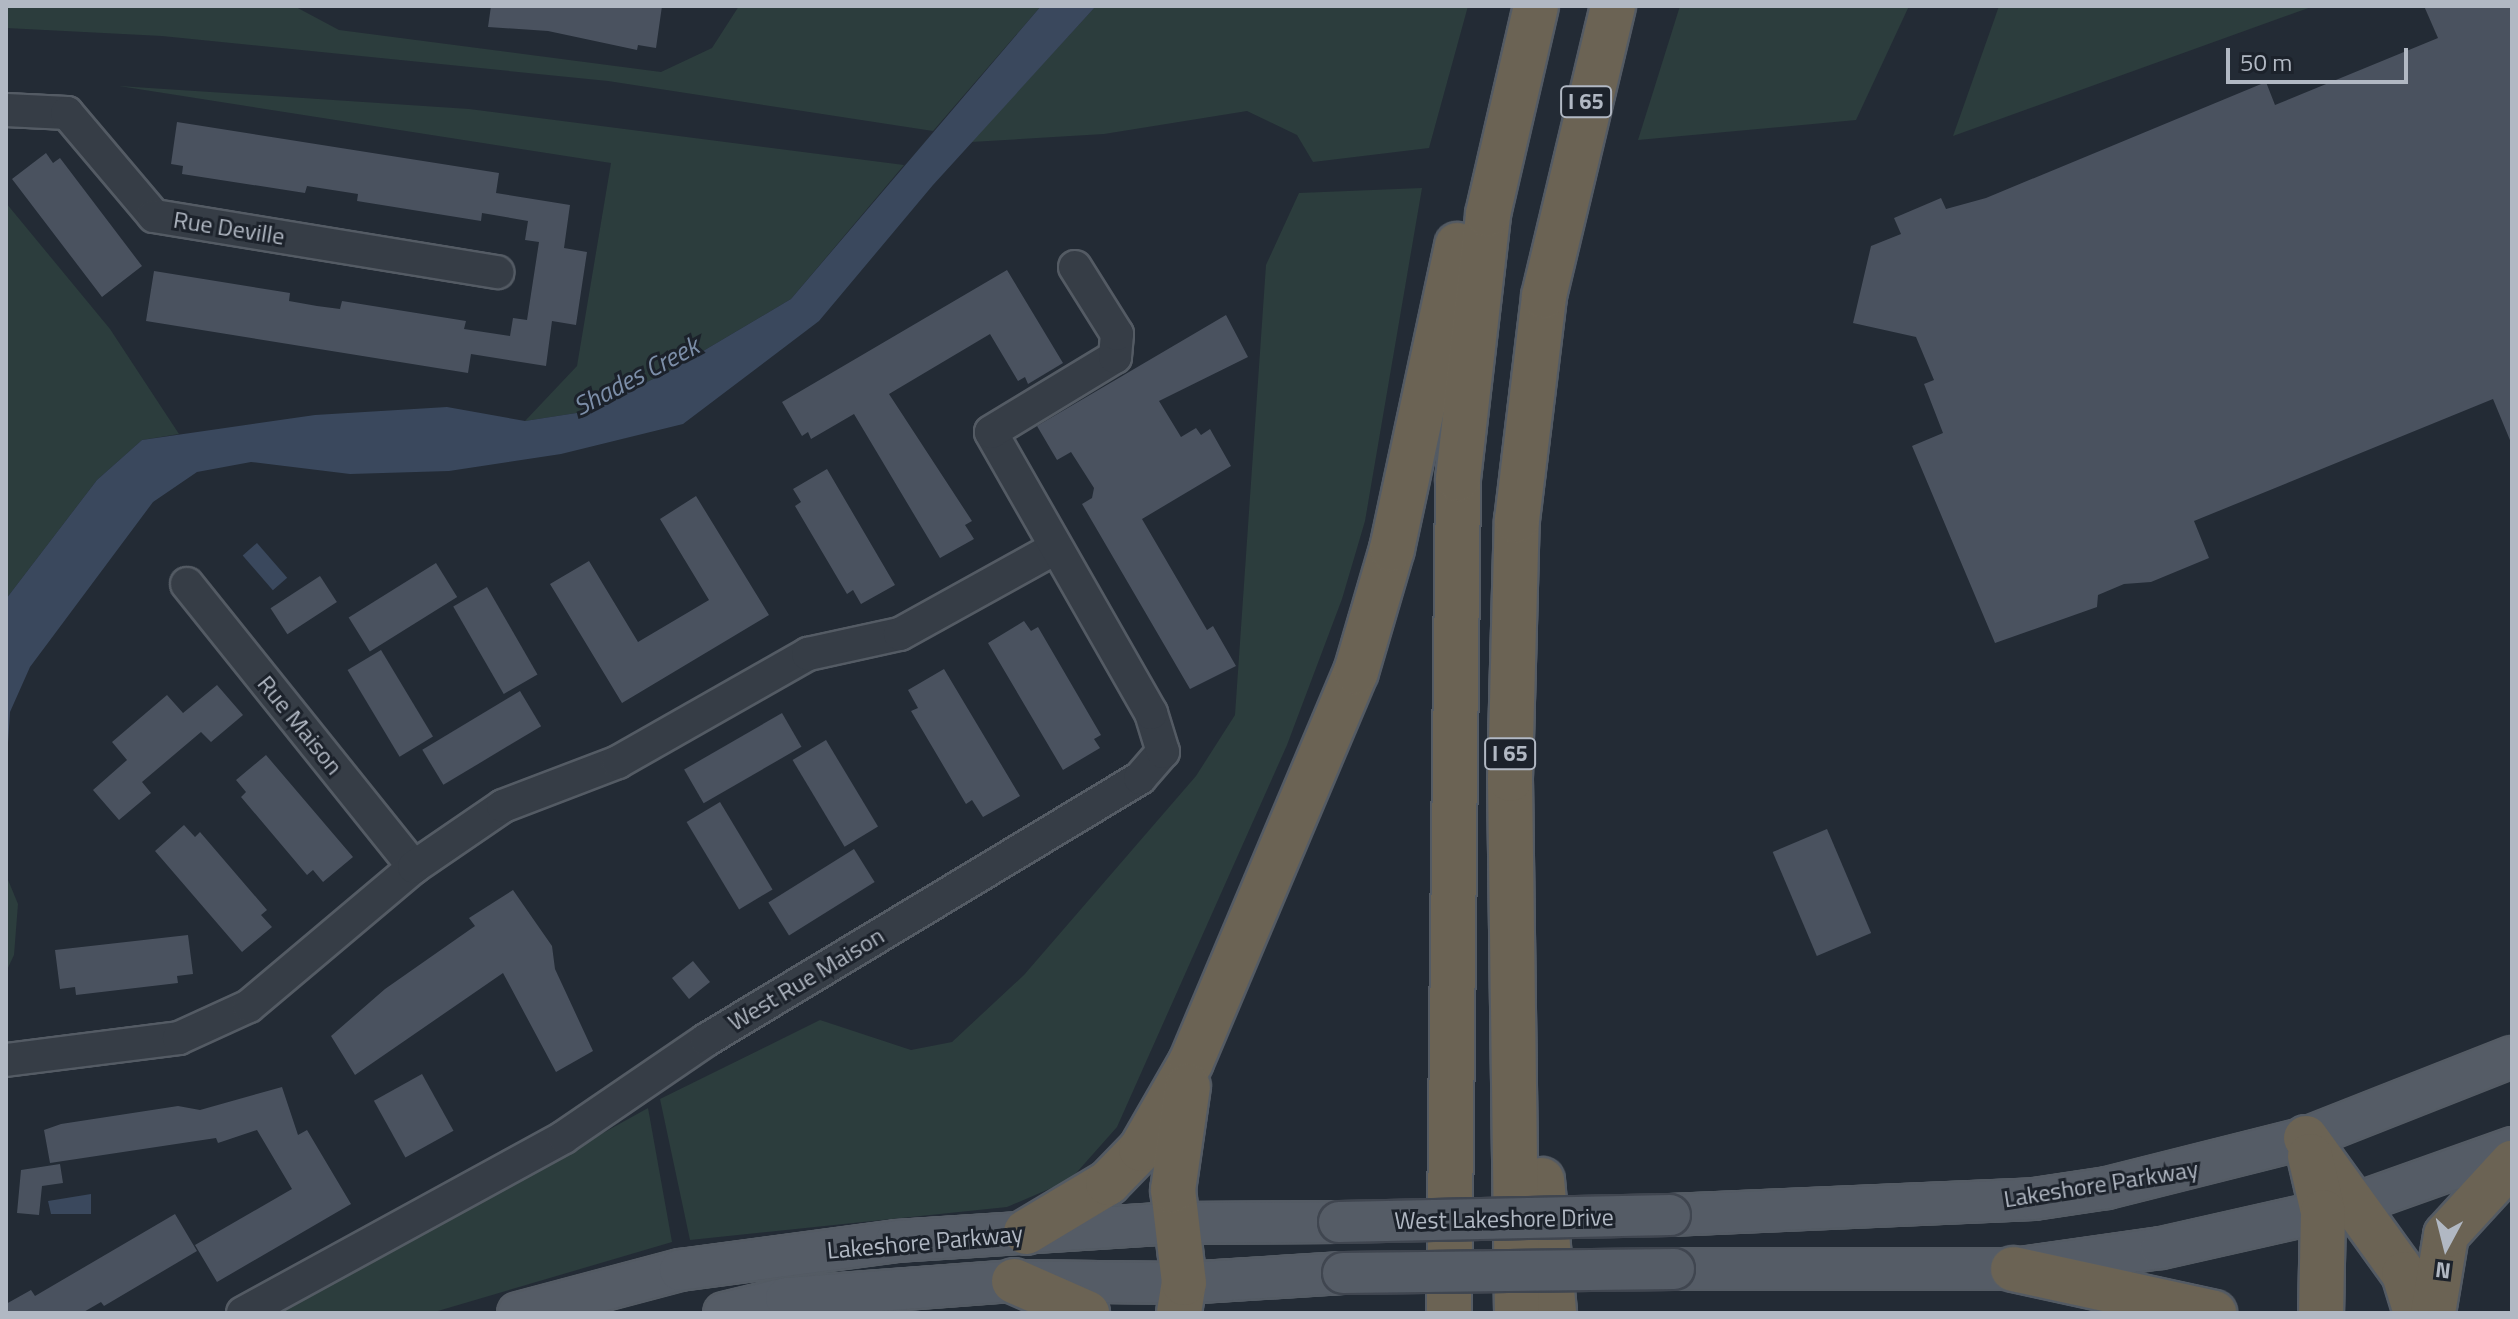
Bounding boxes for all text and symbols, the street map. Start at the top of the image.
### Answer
scale bar [2230,32,2412,82]
text: 50 m [2240,44,2292,80]
road number: I 65 [1560,84,1612,120]
street label: Rue Deville [171,205,287,251]
water label: Shades Creek [568,330,704,422]
street label: Rue Maison [251,670,349,780]
road number: I 65 [1484,736,1536,772]
street label: West Rue Maison [723,921,889,1037]
street label: Lakeshore Parkway [2002,1154,2200,1214]
street label: West Lakeshore Drive [1394,1203,1614,1235]
north arrow [2406,1207,2486,1287]
street label: Lakeshore Parkway [826,1219,1024,1265]
text: N [2433,1253,2453,1289]

